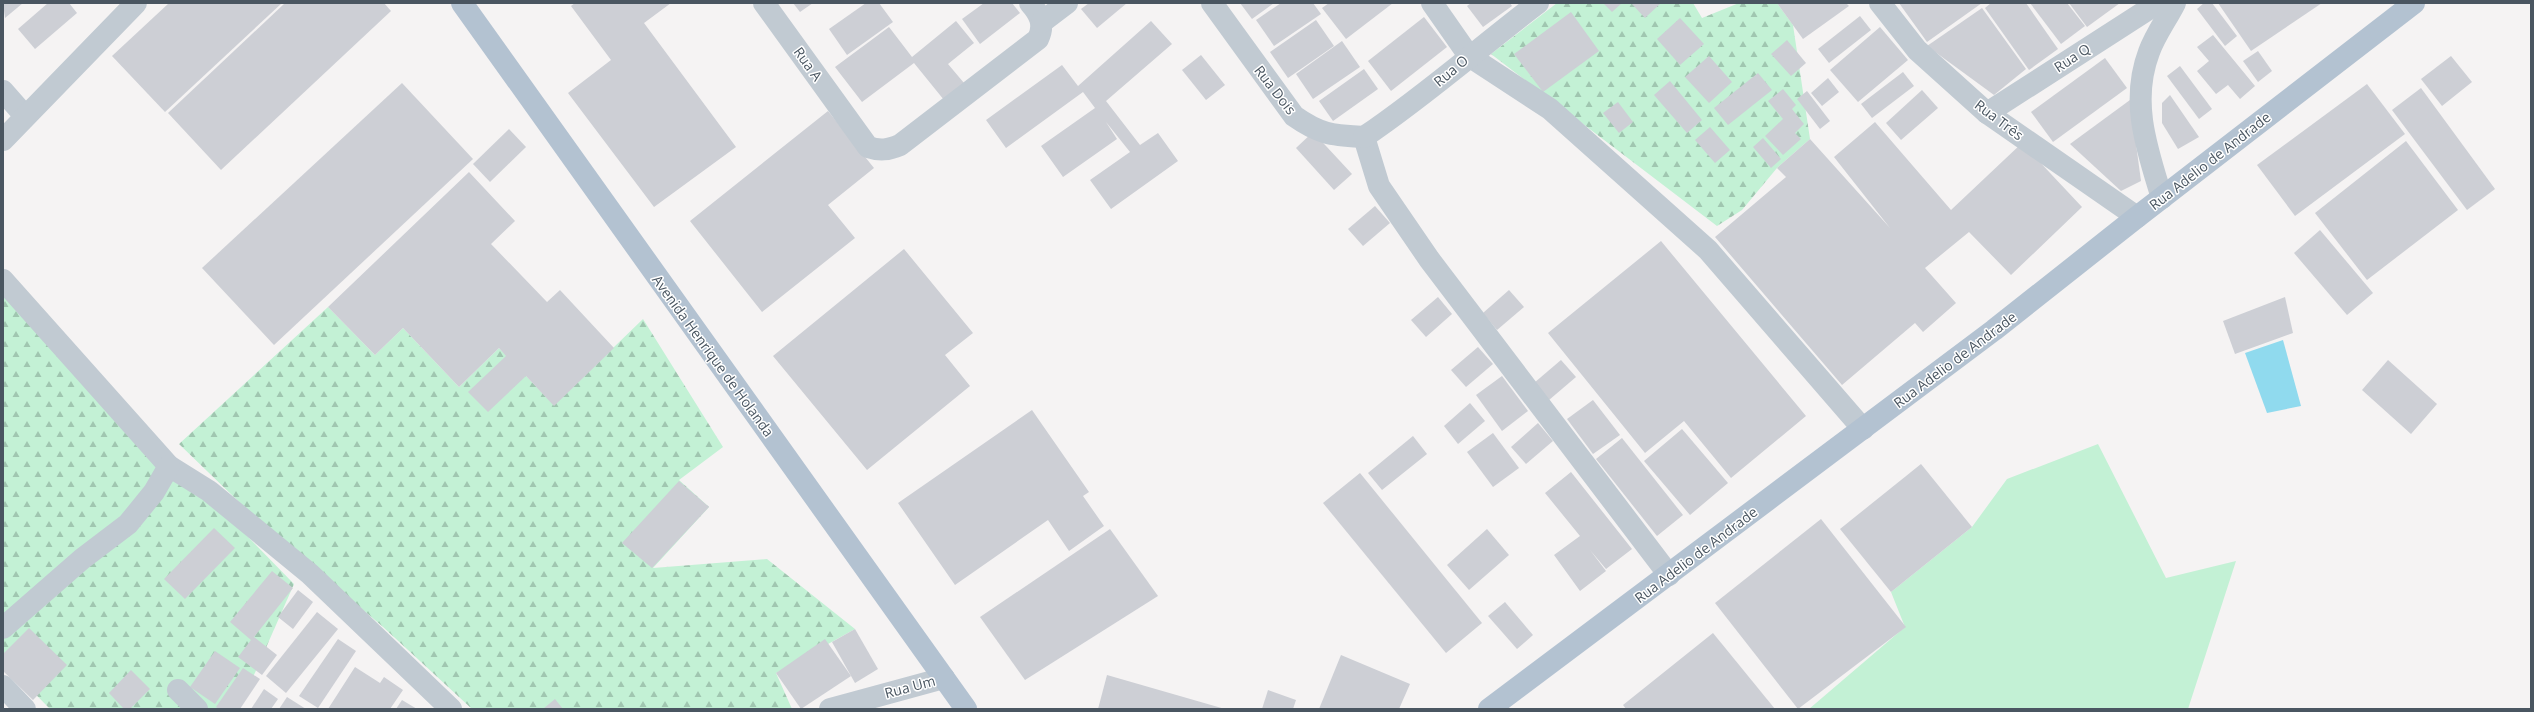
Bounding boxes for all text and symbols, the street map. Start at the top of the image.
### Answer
street label: Rua Q [2050,39,2094,76]
street label: Rua A [790,43,827,85]
street label: Rua O [1429,51,1472,91]
street label: Rua Dois [1250,61,1301,118]
street label: Rua Três [1971,95,2028,144]
street label: Rua Adelio de Andrade [2145,107,2274,214]
street label: Avenida Henrique de Holanda [648,271,779,440]
street label: Rua Adelio de Andrade [1889,307,2020,412]
street label: Rua Adelio de Andrade [1630,502,1761,607]
street label: Rua Um [882,671,937,702]

